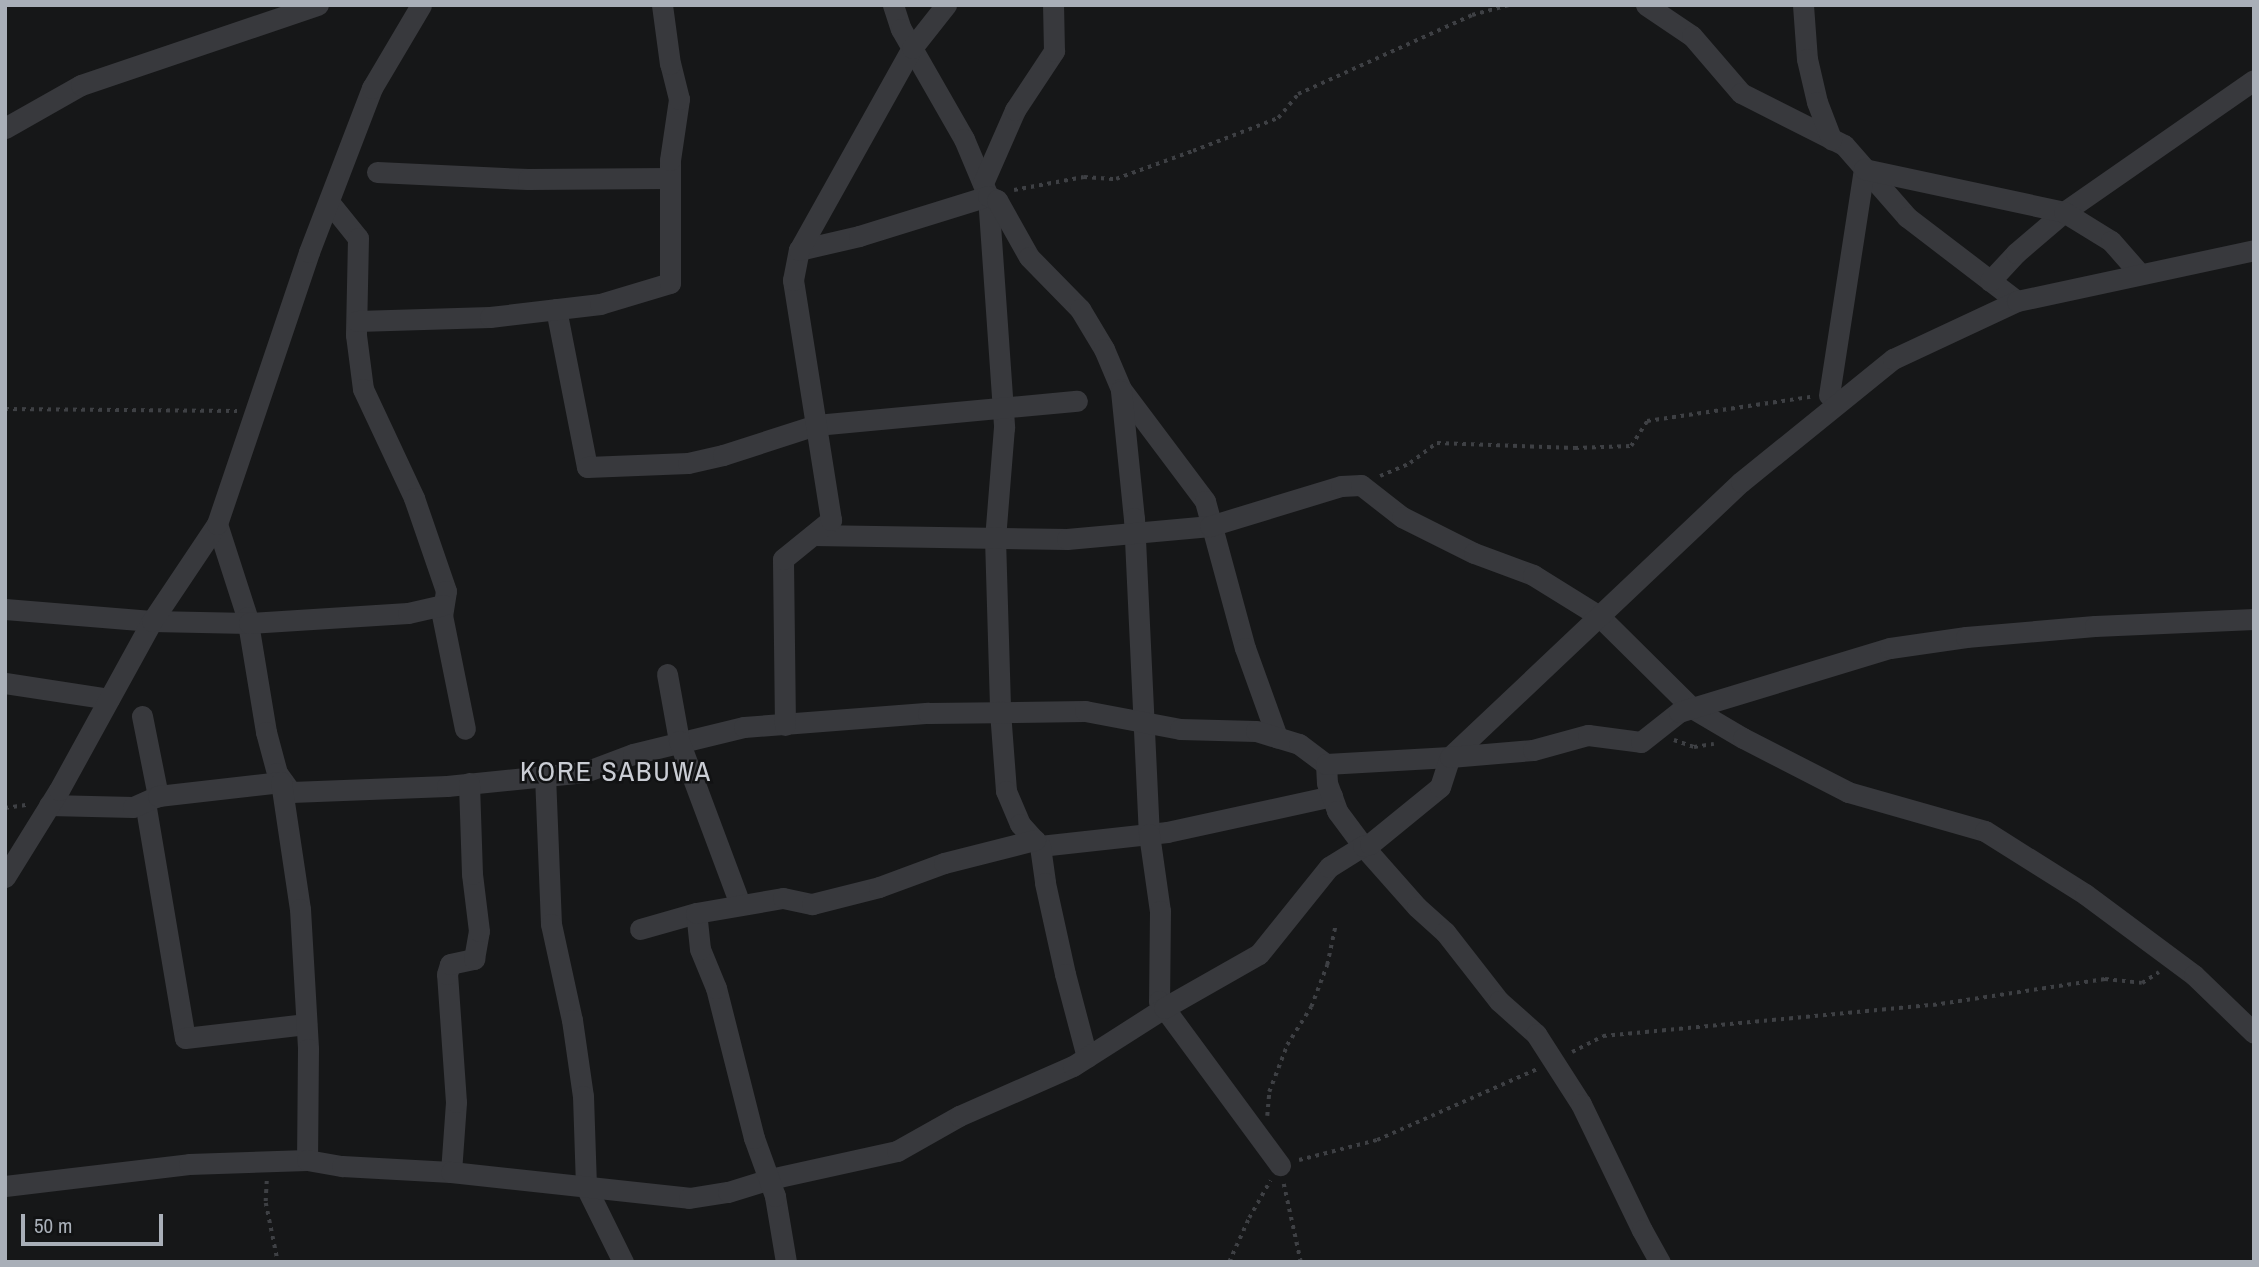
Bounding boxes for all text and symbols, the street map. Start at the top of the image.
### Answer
district label: KORE SABUWA [521,754,711,788]
scale bar [24,1200,166,1244]
text: 50 m [34,1211,72,1240]

